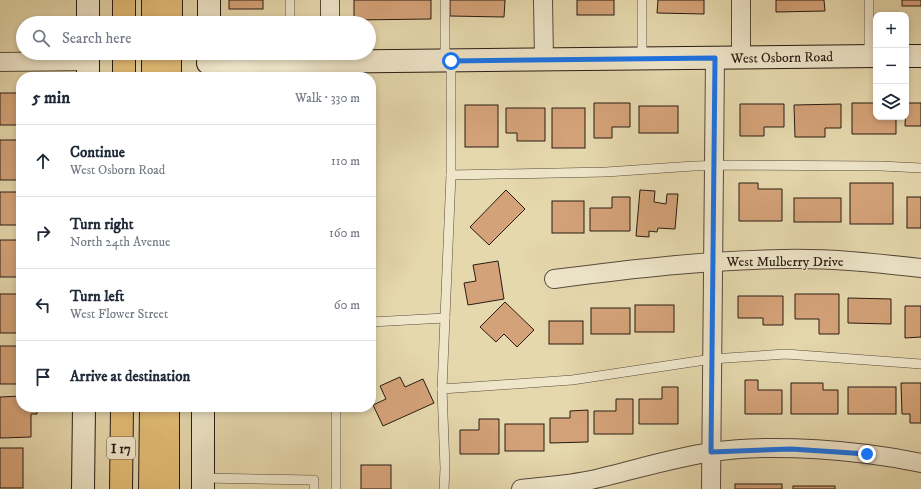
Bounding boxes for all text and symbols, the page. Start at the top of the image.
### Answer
map controls [873,12,909,120]
button: + [873,12,909,48]
search box [16,16,376,60]
icon: search [30,27,52,49]
text: Search here [62,29,131,48]
street label: West Osborn Road [730,48,833,68]
button: − [873,48,909,84]
route start [442,52,460,70]
button: layers [873,84,909,120]
text: 5 min [32,87,70,109]
text: Walk · 330 m [295,90,360,106]
text: Continue [70,143,125,162]
icon: ahead [32,150,54,172]
text: 110 m [331,153,360,169]
text: West Osborn Road [70,162,165,178]
text: Turn right [70,215,133,234]
icon: right [32,222,54,244]
text: 160 m [329,225,360,241]
text: North 24th Avenue [70,234,170,250]
street label: West Mulberry Drive [725,253,844,271]
text: Turn left [70,287,124,306]
icon: left [32,294,54,316]
text: 60 m [334,297,360,313]
text: West Flower Street [70,306,168,322]
icon: arrive [32,366,54,388]
text: Arrive at destination [70,367,190,386]
road number: I 17 [107,437,135,459]
route end [858,445,876,463]

